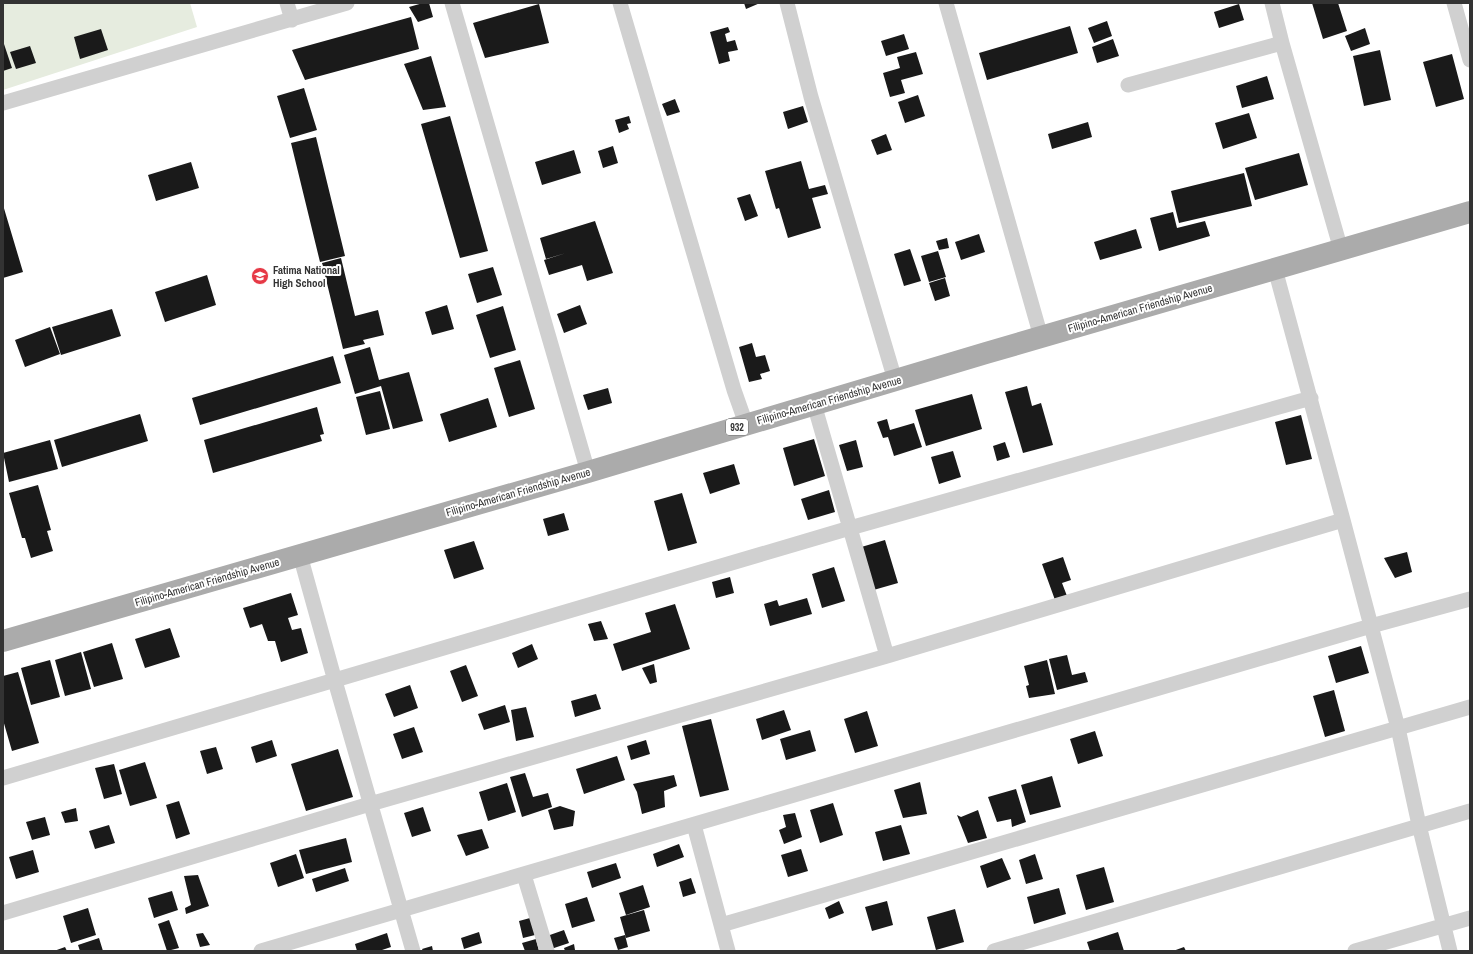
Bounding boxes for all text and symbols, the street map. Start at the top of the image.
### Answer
place label: Fatima National High School [273,263,340,290]
school or university icon: Fatima National High School [250,266,270,286]
street label: Filipino-American Friendship Avenue [1066,281,1214,335]
street label: Filipino-American Friendship Avenue [755,373,903,427]
road number: 932 [726,419,748,435]
street label: Filipino-American Friendship Avenue [444,465,592,519]
street label: Filipino-American Friendship Avenue [133,555,281,609]

